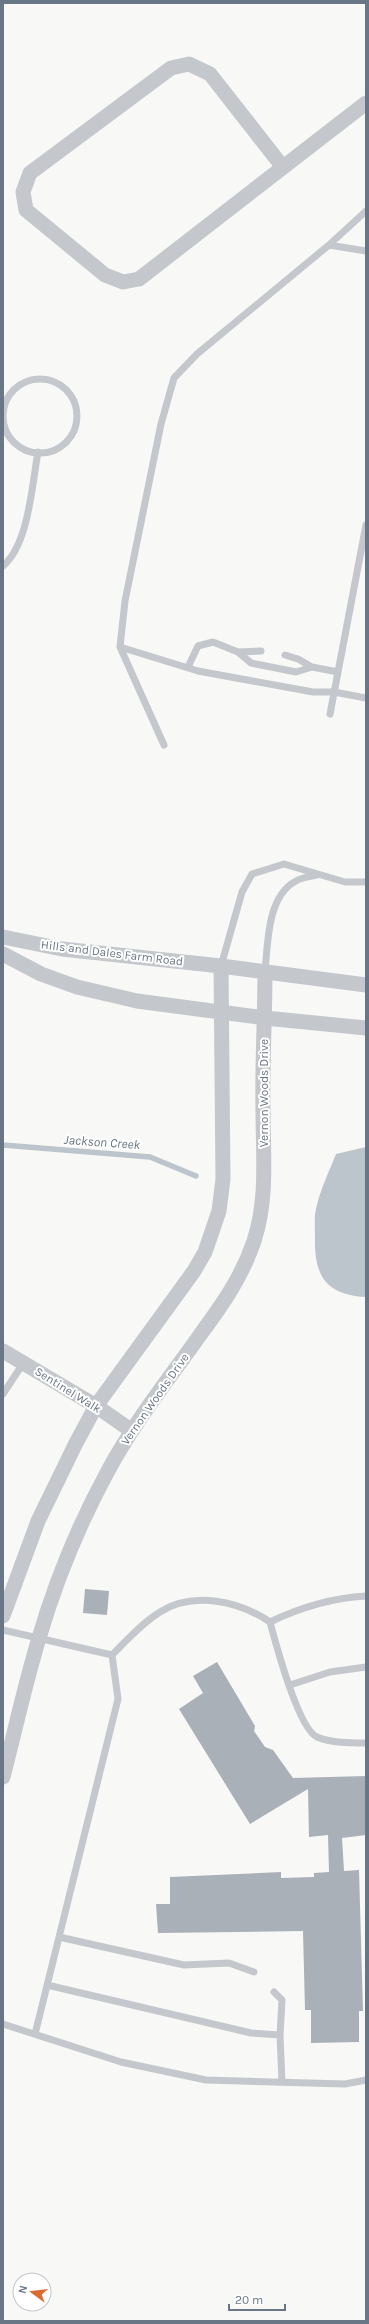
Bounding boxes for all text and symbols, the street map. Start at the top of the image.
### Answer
street label: Hills and Dales Farm Road [40,937,184,969]
street label: Vernon Woods Drive [257,1039,271,1147]
water label: Jackson Creek [63,1132,141,1152]
street label: Vernon Woods Drive [118,1351,192,1447]
street label: Sentinel Walk [32,1364,104,1416]
north arrow [12,2272,52,2312]
text: N [16,2284,30,2295]
scale bar [229,2286,285,2312]
text: 20 m [235,2293,263,2307]

